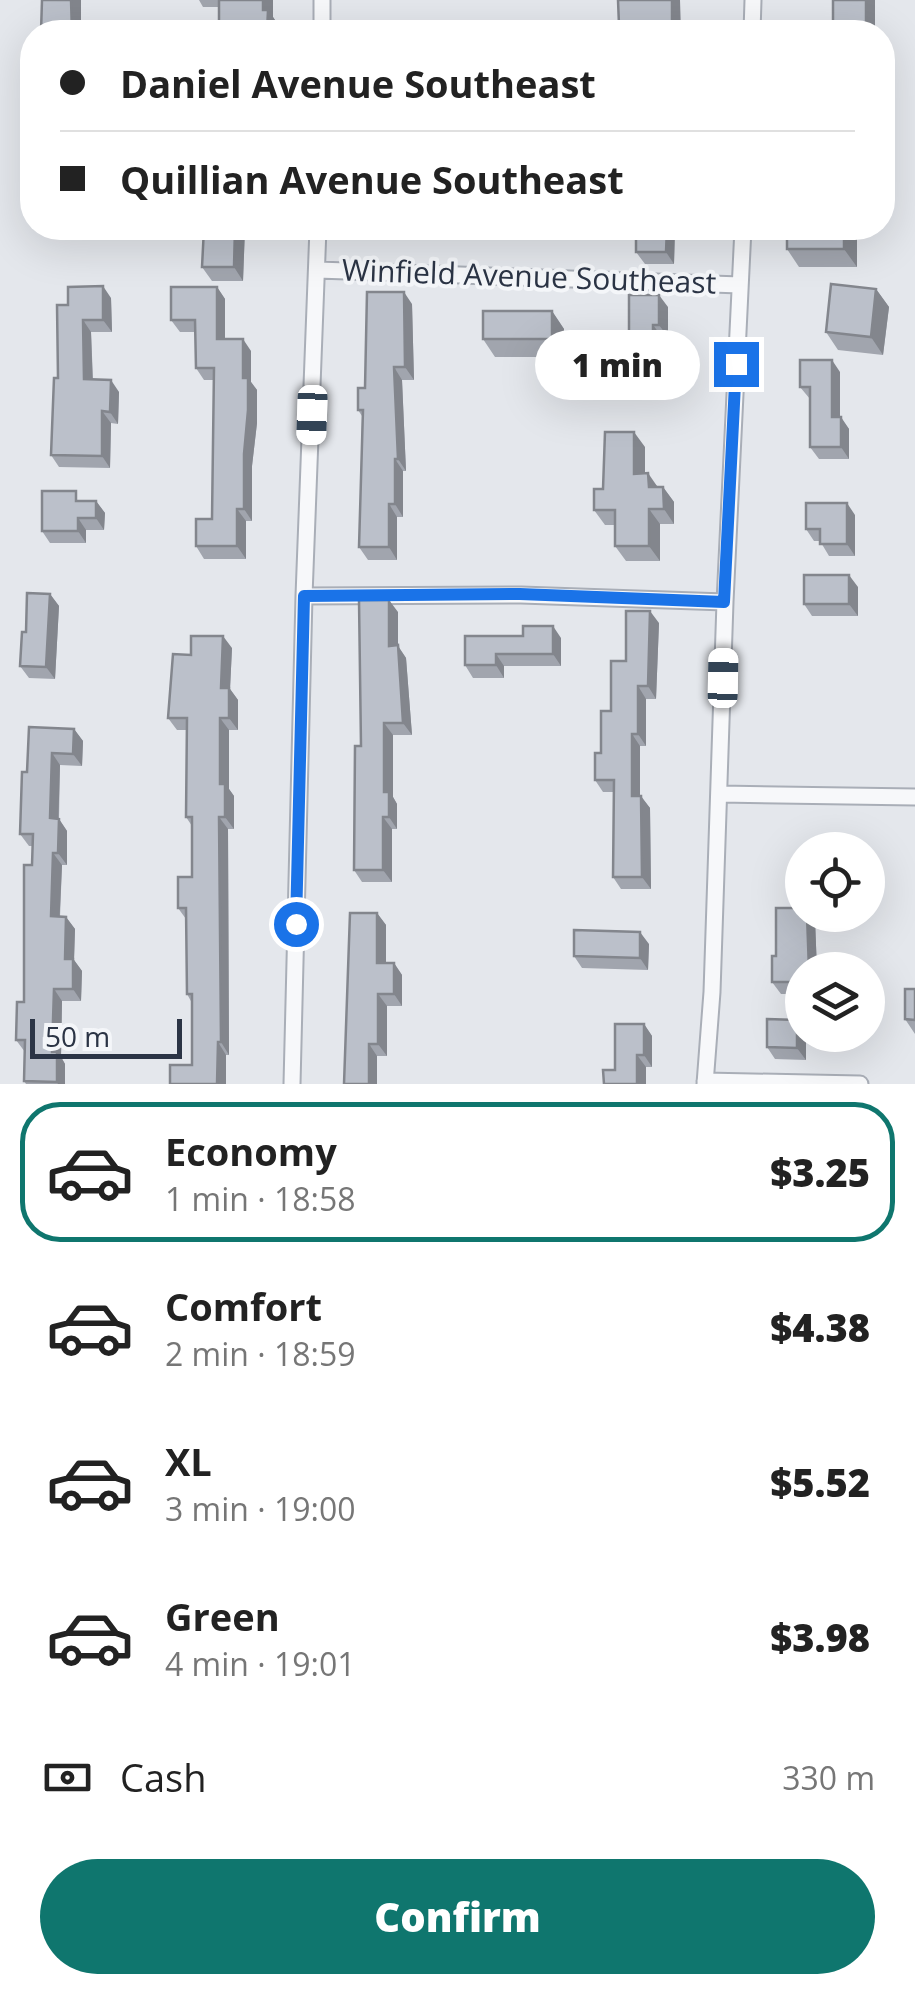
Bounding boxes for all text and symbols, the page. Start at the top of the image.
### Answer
text: Daniel Avenue Southeast [120,57,596,109]
text: Quillian Avenue Southeast [120,153,624,205]
street label: Winfield Avenue Southeast [341,248,717,303]
callout: 1 min [536,329,701,399]
route end [714,342,759,387]
text: 1 min [572,343,663,386]
car [296,384,328,446]
car [707,648,739,708]
map controls [785,832,885,1052]
button: locate [785,832,885,932]
route start [274,902,319,947]
button: layers [785,952,885,1052]
scale bar [30,1014,182,1058]
text: 50 m [45,1017,110,1055]
text: Economy [165,1125,337,1177]
icon: car [45,1127,135,1217]
text: $3.25 [770,1146,870,1198]
text: 1 min · 18:58 [165,1177,356,1220]
text: Comfort [165,1280,322,1332]
icon: car [45,1282,135,1372]
text: $4.38 [770,1301,870,1353]
text: 2 min · 18:59 [165,1332,356,1375]
text: XL [165,1435,212,1487]
icon: car [45,1437,135,1527]
text: $5.52 [770,1456,870,1508]
text: 3 min · 19:00 [165,1487,356,1530]
text: Green [165,1590,280,1642]
icon: car [45,1592,135,1682]
text: $3.98 [770,1611,870,1663]
text: 4 min · 19:01 [165,1642,356,1685]
icon: cash [40,1750,95,1805]
text: Cash [120,1751,206,1803]
text: 330 m [782,1756,875,1799]
button: Confirm [40,1859,875,1974]

